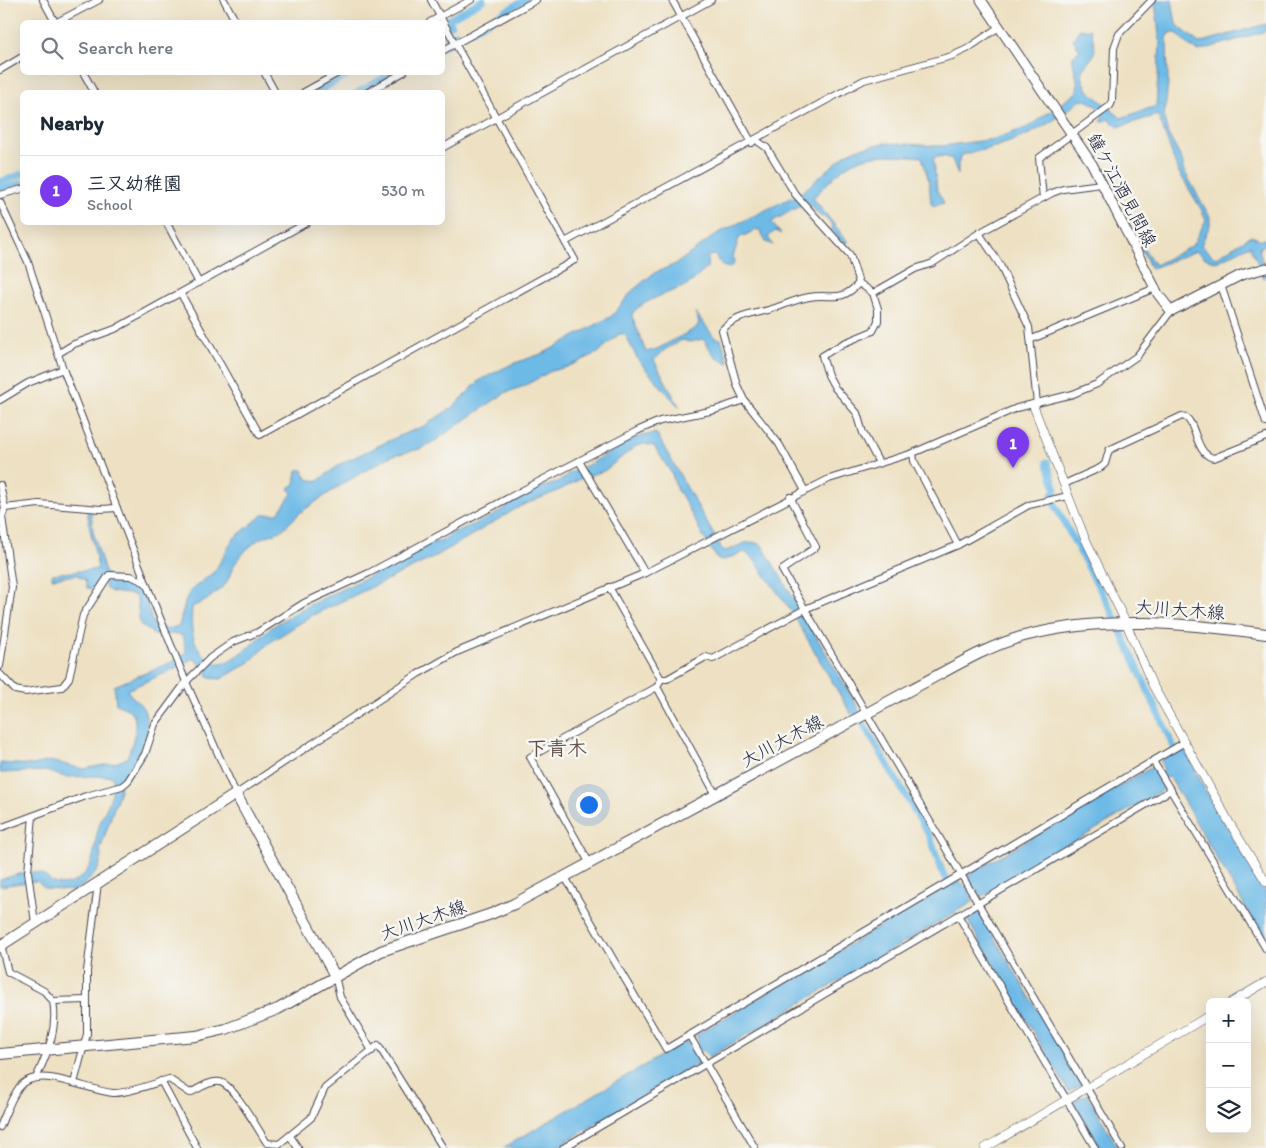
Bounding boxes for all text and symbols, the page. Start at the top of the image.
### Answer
search box [20,20,445,75]
icon: search [38,34,66,62]
text: Search here [78,36,173,59]
text: Nearby [40,110,104,135]
street label: 鐘ケ江酒見間線 [1083,129,1161,251]
text: 三又幼稚園 [87,172,182,195]
text: 1 [52,181,60,200]
text: 530 m [381,181,425,200]
text: School [87,195,133,214]
pin: 1 [997,427,1029,468]
street label: 大川大木線 [1134,596,1226,624]
street label: 大川大木線 [737,710,827,772]
district label: 下青木 [527,736,587,760]
your location [576,792,602,818]
street label: 大川大木線 [377,895,469,945]
map controls [1206,998,1251,1133]
button: + [1206,998,1251,1043]
button: − [1206,1043,1251,1088]
button: layers [1206,1088,1251,1133]

